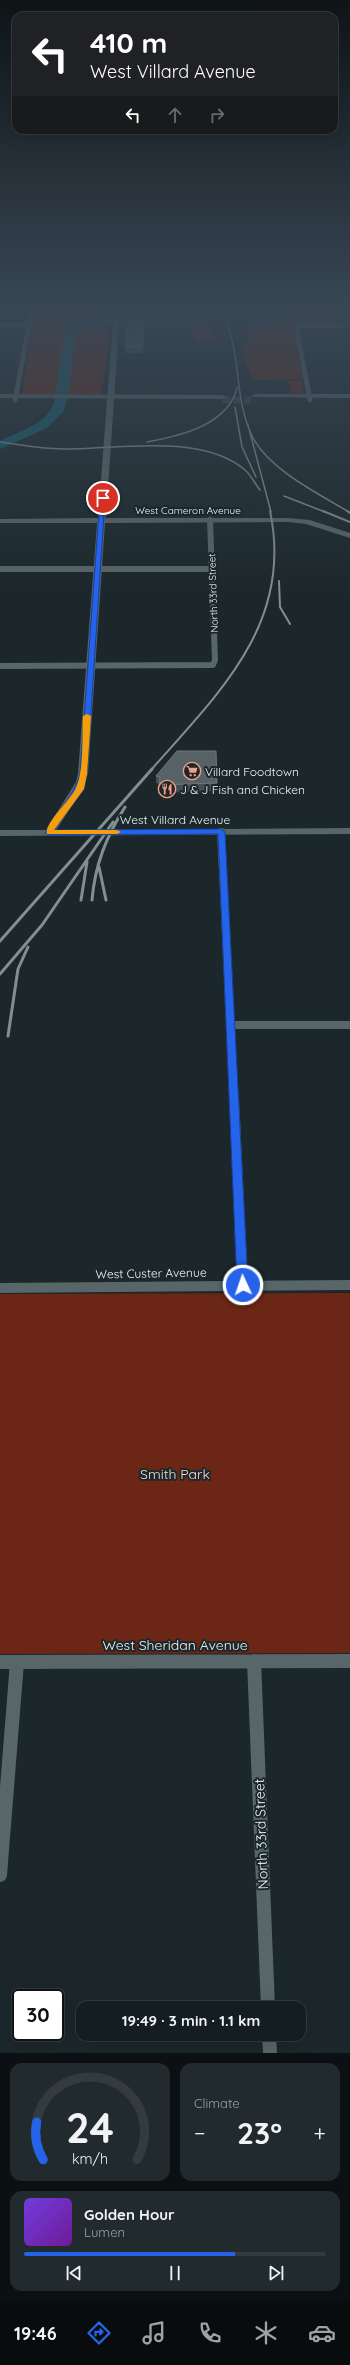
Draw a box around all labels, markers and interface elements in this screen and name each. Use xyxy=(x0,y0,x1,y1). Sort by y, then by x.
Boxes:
text: 410 m xyxy=(90,25,167,60)
icon: left xyxy=(24,28,76,80)
text: West Villard Avenue xyxy=(90,60,256,83)
icon: left xyxy=(122,104,144,126)
icon: ahead xyxy=(164,104,186,126)
icon: right xyxy=(206,104,228,126)
pin xyxy=(86,481,120,515)
icon: arrive xyxy=(92,487,114,509)
street label: West Cameron Avenue xyxy=(135,504,241,517)
street label: North 33rd Street xyxy=(205,553,221,633)
supermarket icon: Villard Foodtown xyxy=(182,761,202,781)
place label: Villard Foodtown xyxy=(205,764,299,779)
restaurant icon: J & J Fish and Chicken xyxy=(157,779,177,799)
place label: J & J Fish and Chicken xyxy=(180,782,305,797)
street label: West Villard Avenue xyxy=(120,812,230,827)
position arrow xyxy=(222,1264,264,1306)
street label: West Custer Avenue xyxy=(95,1265,207,1281)
park label: Smith Park xyxy=(140,1465,210,1483)
street label: West Sheridan Avenue xyxy=(102,1636,248,1654)
street label: North 33rd Street xyxy=(250,1778,272,1890)
speed limit sign: 30 xyxy=(12,1989,64,2041)
text: 19:49 · 3 min · 1.1 km xyxy=(122,2011,260,2030)
text: Climate xyxy=(194,2095,240,2111)
text: 24 xyxy=(66,2101,114,2153)
text: 23° xyxy=(237,2114,282,2152)
text: − xyxy=(194,2119,205,2147)
text: + xyxy=(314,2119,326,2147)
text: km/h xyxy=(72,2150,108,2168)
text: Golden Hour xyxy=(84,2205,175,2224)
text: Lumen xyxy=(84,2224,125,2240)
icon: previous xyxy=(63,2262,85,2284)
icon: pause xyxy=(164,2262,186,2284)
icon: next xyxy=(265,2262,287,2284)
icon: directions xyxy=(85,2319,113,2347)
icon: music xyxy=(140,2319,168,2347)
icon: phone xyxy=(196,2319,224,2347)
icon: climate xyxy=(252,2319,280,2347)
icon: car xyxy=(308,2319,336,2347)
text: 19:46 xyxy=(14,2322,57,2345)

